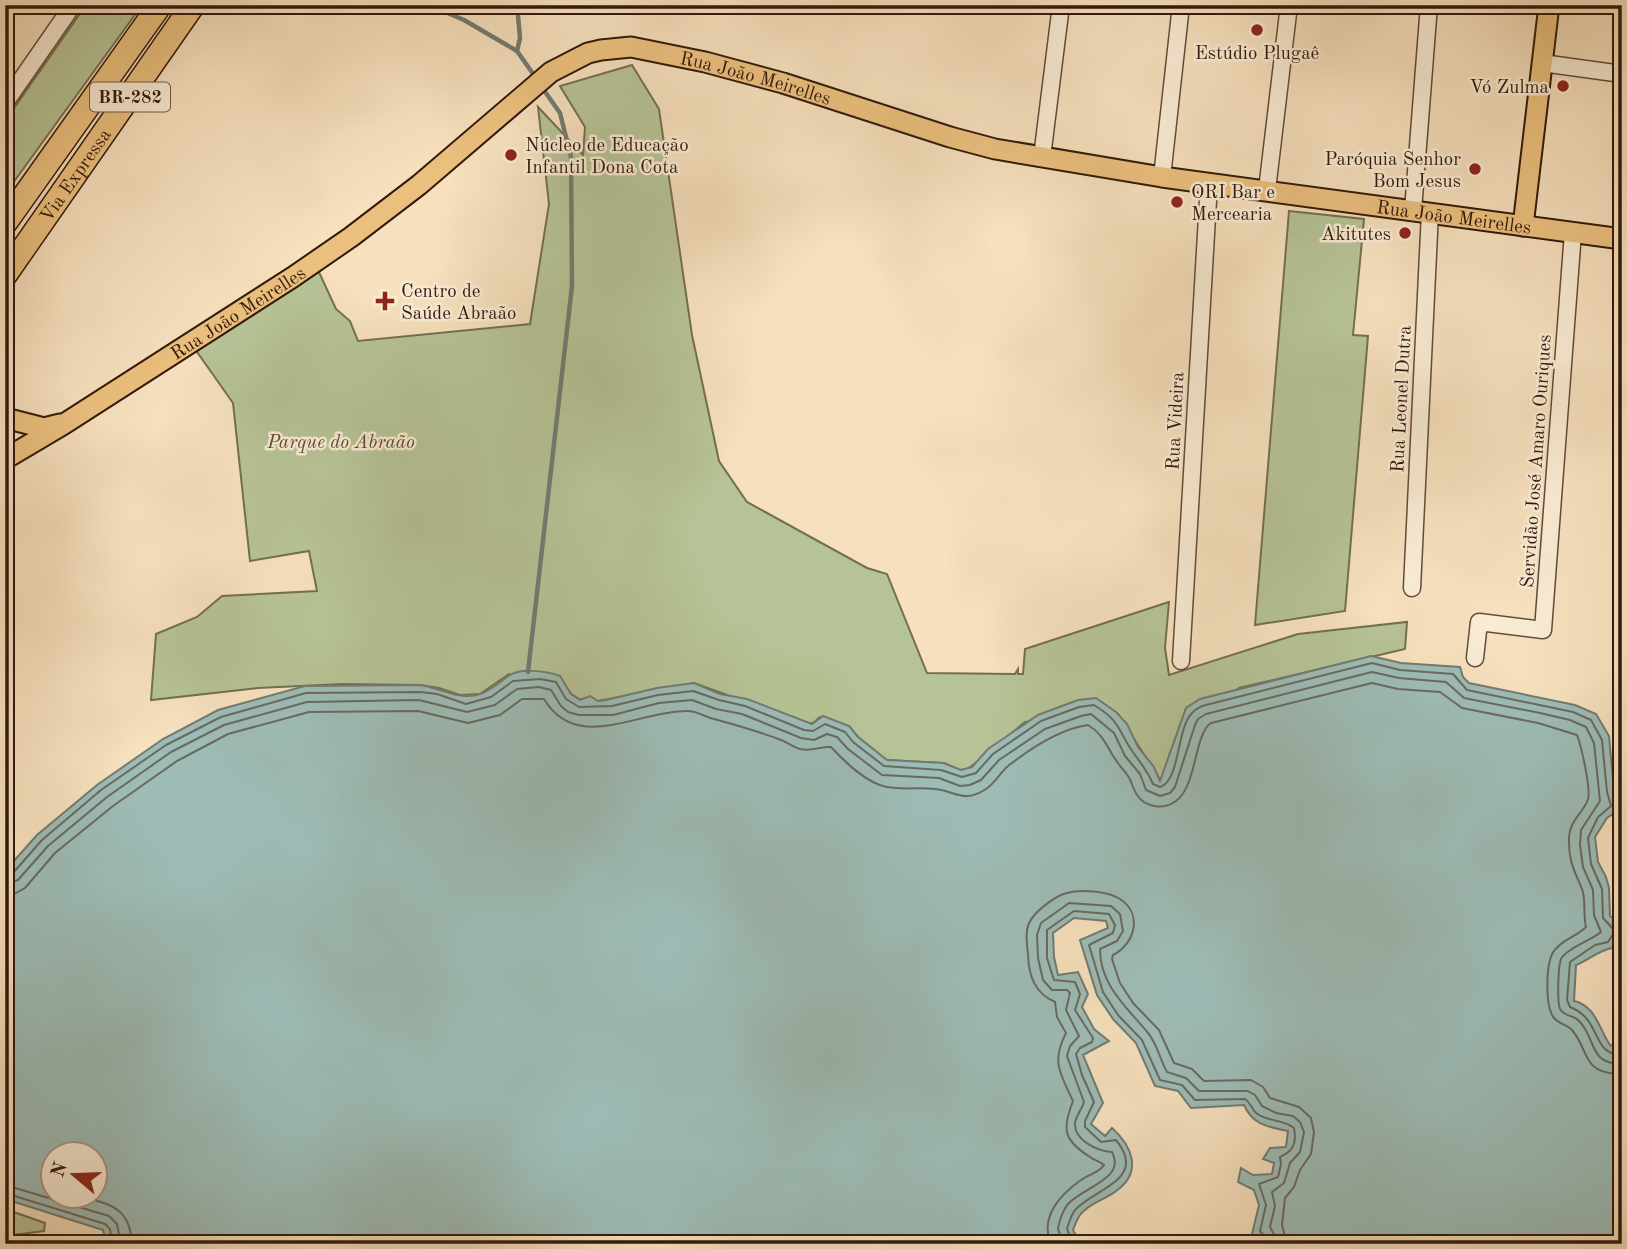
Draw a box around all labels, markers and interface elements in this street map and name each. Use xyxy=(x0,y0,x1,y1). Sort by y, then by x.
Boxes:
marker: Estúdio Plugaê xyxy=(1249,22,1265,38)
place label: Estúdio Plugaê xyxy=(1195,45,1319,64)
street label: Rua João Meirelles xyxy=(678,50,833,110)
marker: Vó Zulma xyxy=(1555,78,1571,94)
place label: Vó Zulma xyxy=(1469,79,1550,98)
road number: BR-282 xyxy=(90,82,170,112)
street label: Via Expressa xyxy=(38,126,116,226)
place label: Núcleo de Educação Infantil Dona Cota xyxy=(525,137,689,178)
marker: Núcleo de Educação Infantil Dona Cota xyxy=(503,147,519,163)
place label: Paróquia Senhor Bom Jesus xyxy=(1324,151,1461,192)
marker: Paróquia Senhor Bom Jesus xyxy=(1467,161,1483,177)
place label: ORI Bar e Mercearia xyxy=(1191,184,1275,225)
marker: ORI Bar e Mercearia xyxy=(1169,194,1185,210)
street label: Rua João Meirelles xyxy=(1375,199,1532,239)
marker: Akitutes xyxy=(1397,225,1413,241)
place label: Akitutes xyxy=(1321,226,1391,245)
street label: Rua João Meirelles xyxy=(168,264,310,365)
place label: Centro de Saúde Abraão xyxy=(401,283,517,324)
marker: Centro de Saúde Abraão xyxy=(375,291,395,311)
street label: Rua Leonel Dutra xyxy=(1389,324,1416,473)
street label: Servidão José Amaro Ouriques xyxy=(1519,334,1556,589)
street label: Rua Videira xyxy=(1164,371,1189,471)
park label: Parque do Abraão xyxy=(266,434,415,453)
north arrow xyxy=(38,1140,108,1210)
text: N xyxy=(49,1160,72,1180)

